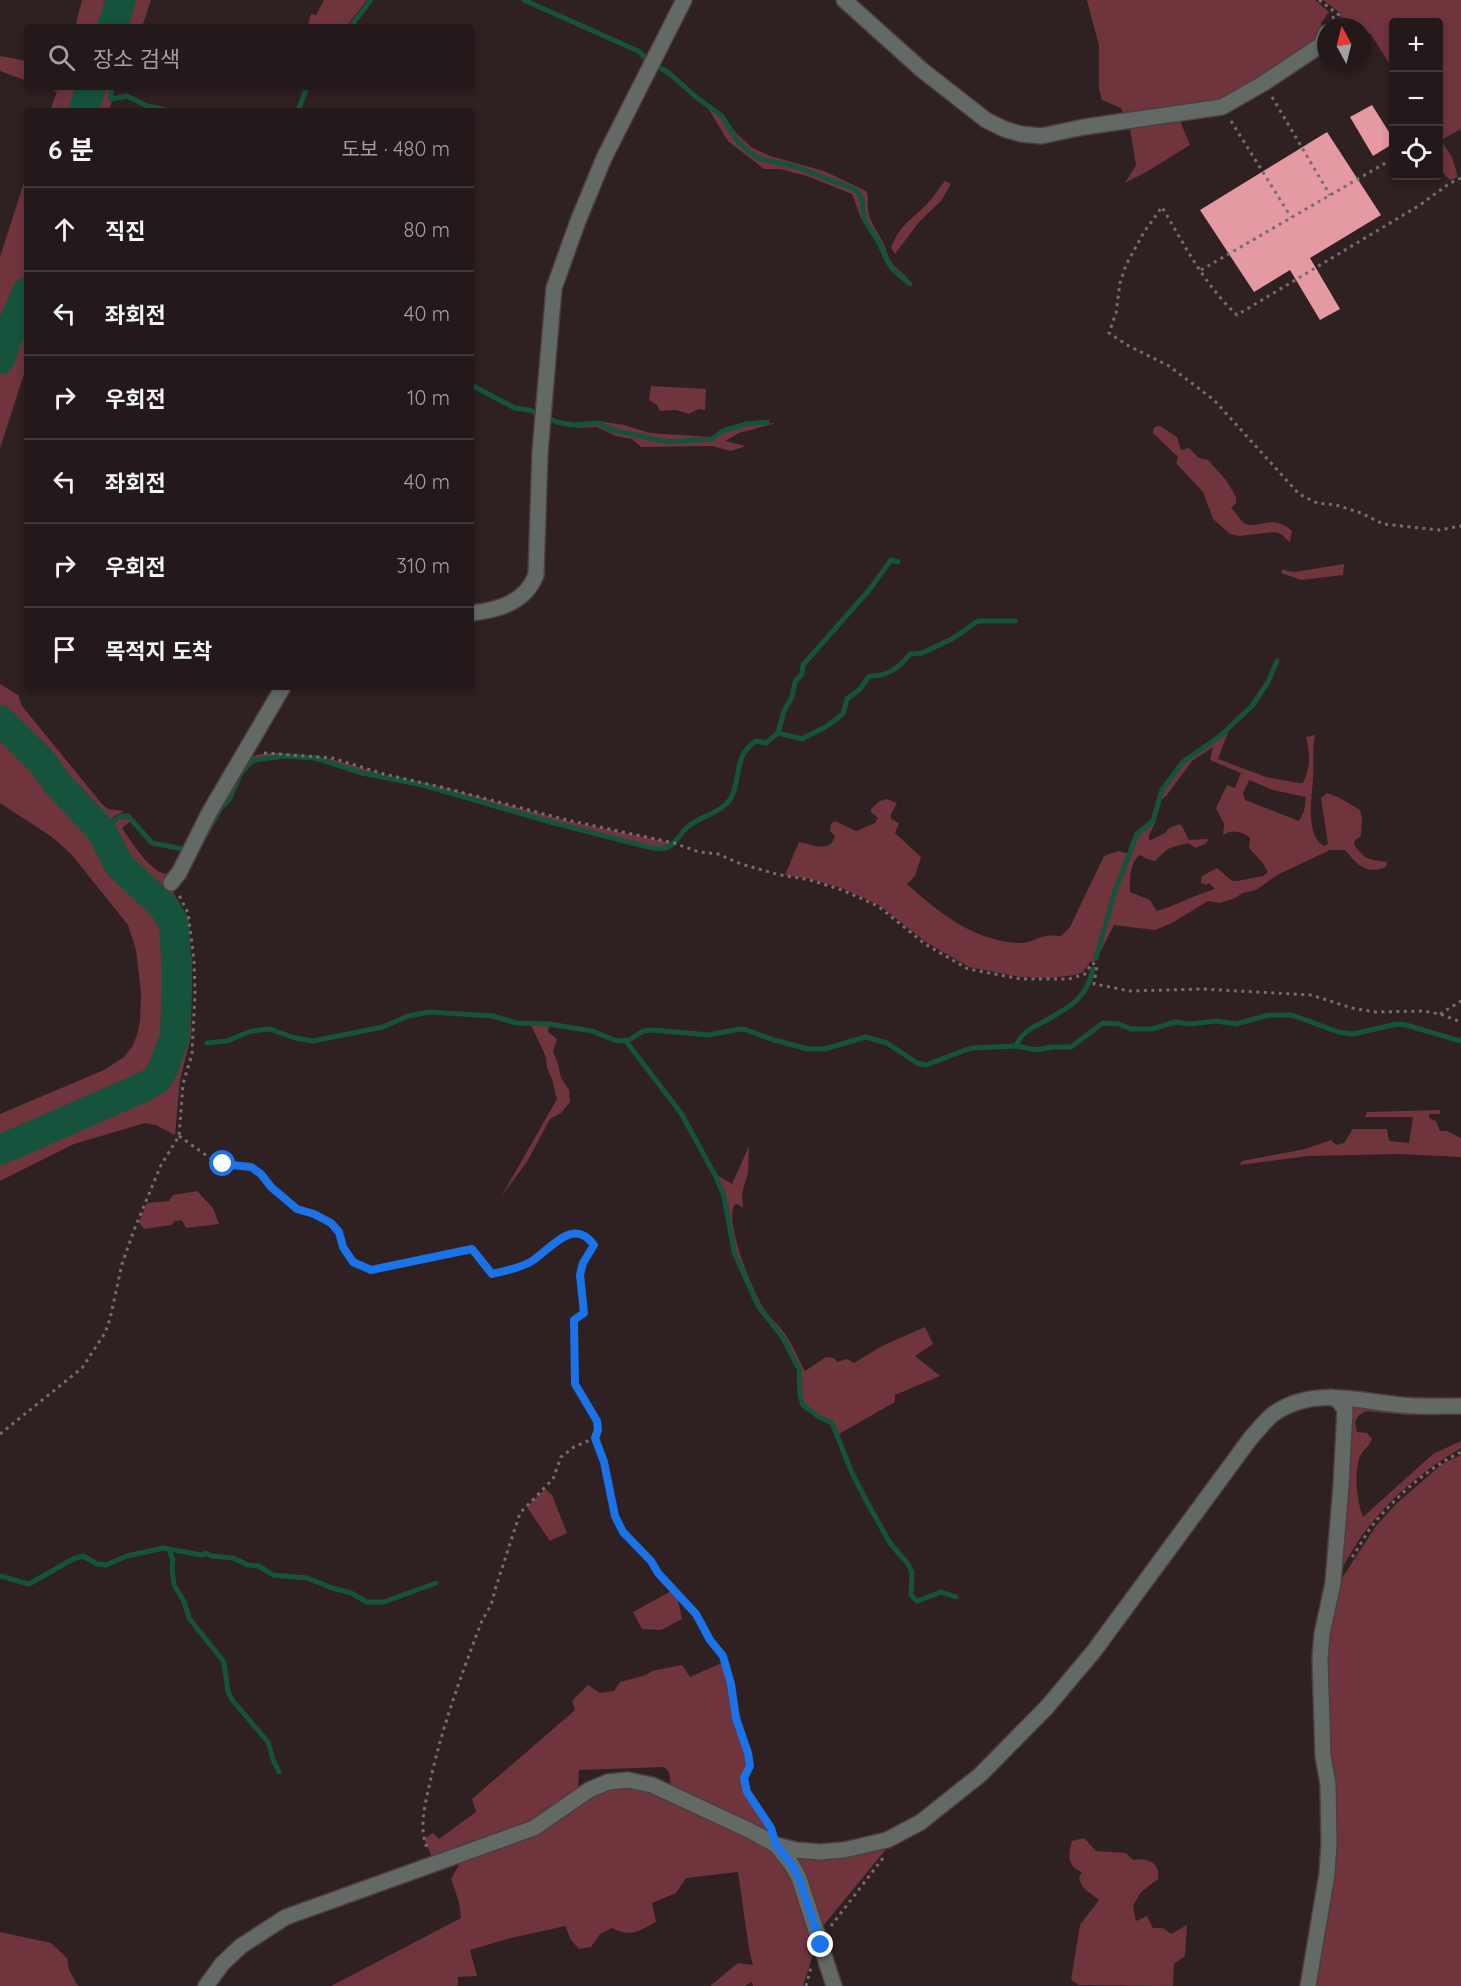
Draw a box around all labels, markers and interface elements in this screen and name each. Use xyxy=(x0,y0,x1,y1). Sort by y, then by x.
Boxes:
north arrow xyxy=(1317,18,1371,72)
map controls xyxy=(1389,18,1443,180)
button: + xyxy=(1389,18,1443,72)
search box xyxy=(24,24,474,90)
icon: search xyxy=(45,41,78,74)
text: 장소 검색 xyxy=(93,45,180,73)
button: − xyxy=(1389,72,1443,126)
button: locate xyxy=(1389,126,1443,180)
text: 6 분 xyxy=(48,133,94,166)
text: 도보 · 480 m xyxy=(341,136,450,161)
icon: ahead xyxy=(48,213,81,246)
text: 직진 xyxy=(105,217,145,245)
text: 80 m xyxy=(404,217,450,242)
icon: left xyxy=(48,297,81,330)
text: 좌회전 xyxy=(105,301,166,329)
text: 40 m xyxy=(404,301,450,326)
icon: right xyxy=(48,381,81,414)
text: 우회전 xyxy=(105,385,166,413)
text: 10 m xyxy=(407,385,450,410)
icon: left xyxy=(48,465,81,498)
text: 좌회전 xyxy=(105,469,166,497)
text: 40 m xyxy=(404,469,450,494)
icon: right xyxy=(48,549,81,582)
text: 우회전 xyxy=(105,553,166,581)
text: 310 m xyxy=(397,553,450,578)
icon: arrive xyxy=(48,633,81,666)
text: 목적지 도착 xyxy=(105,637,212,665)
route start xyxy=(209,1150,235,1176)
route end xyxy=(807,1931,833,1957)

